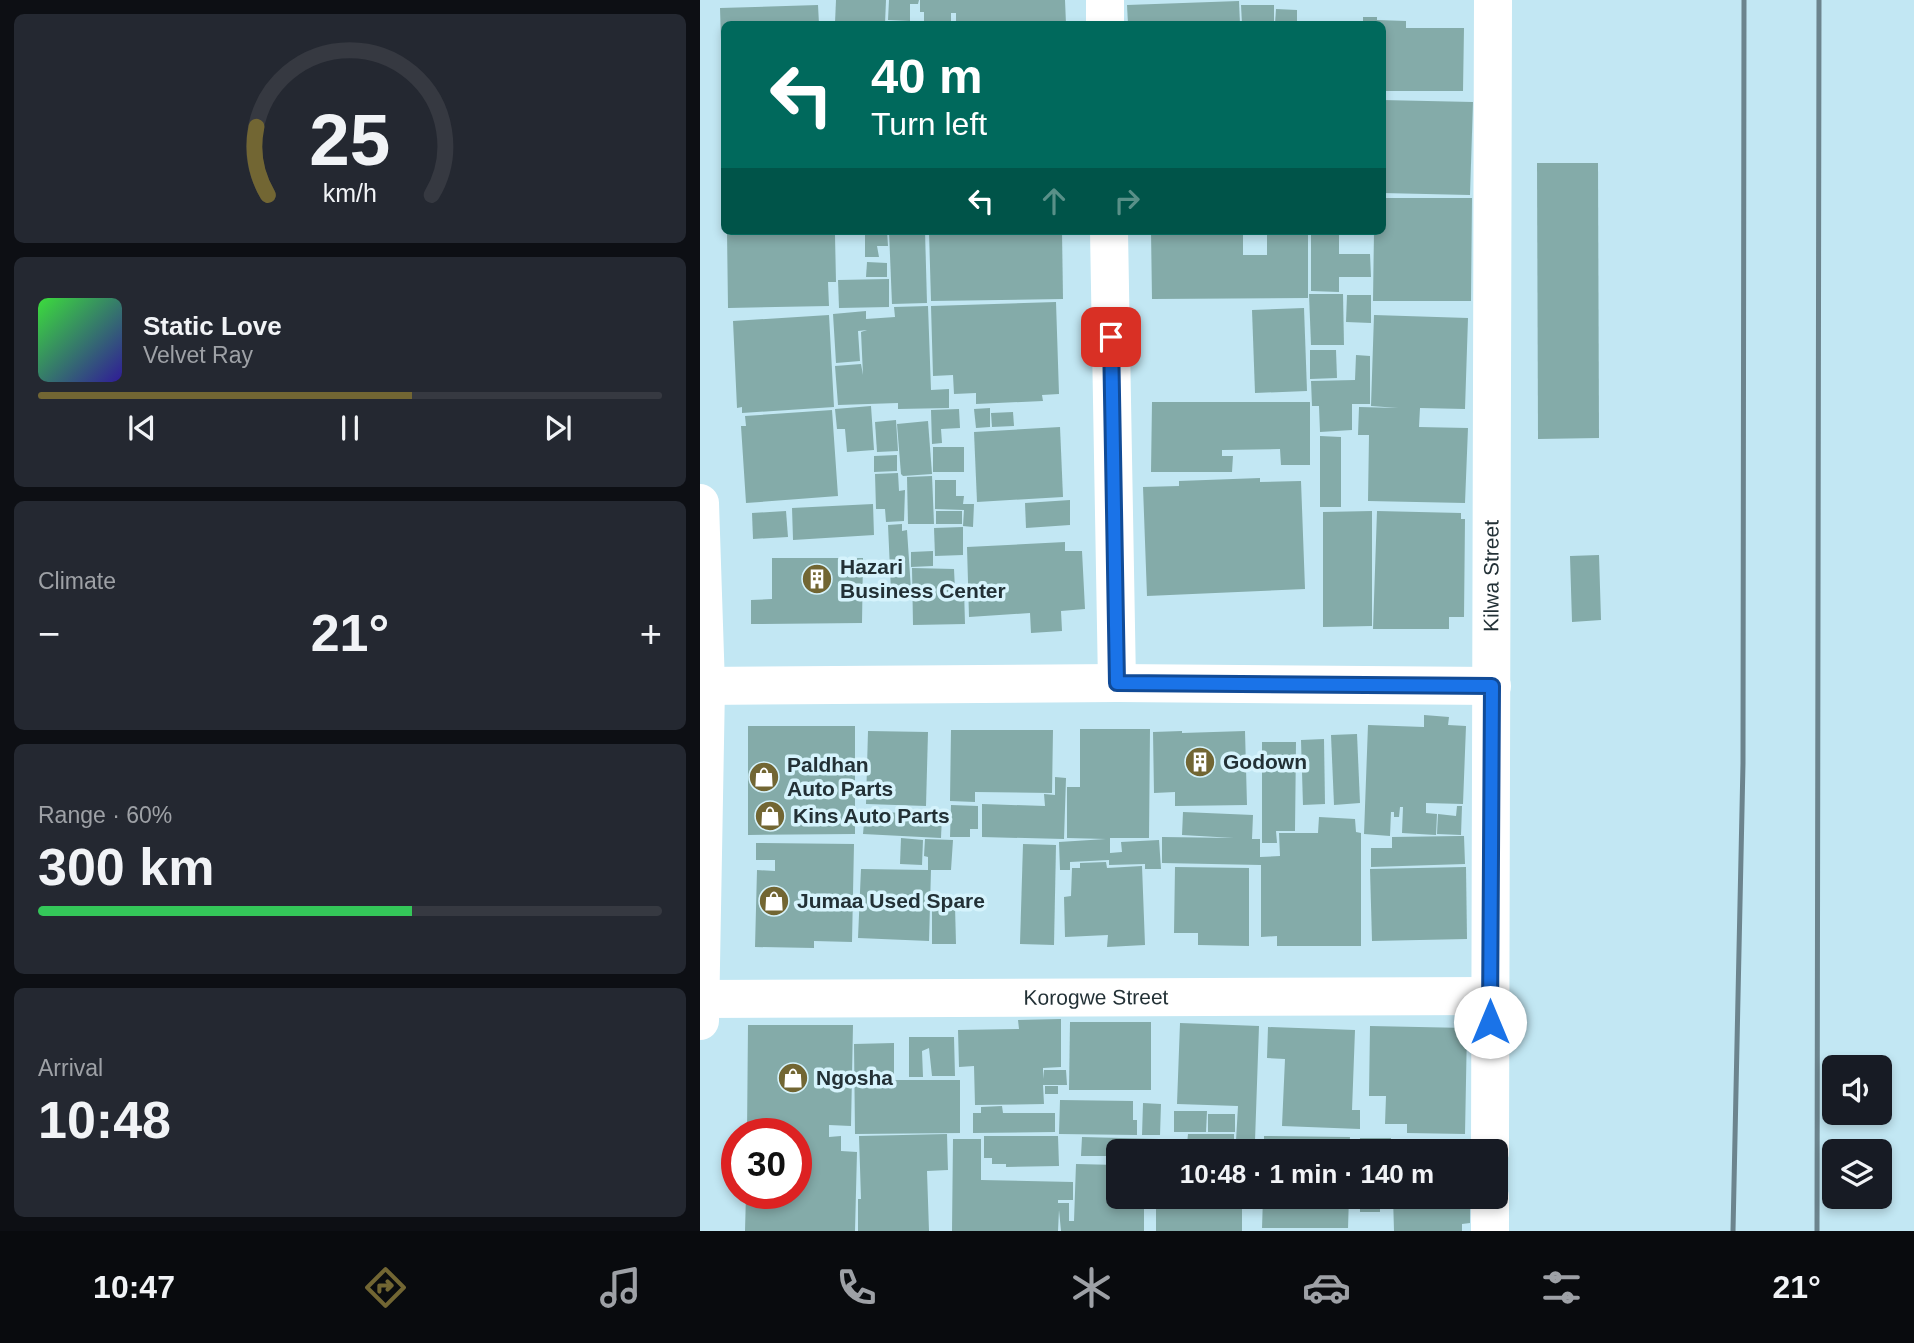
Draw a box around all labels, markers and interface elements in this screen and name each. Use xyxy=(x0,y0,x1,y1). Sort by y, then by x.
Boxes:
icon: left xyxy=(756,49,847,140)
text: 40 m xyxy=(871,49,983,103)
text: 25 xyxy=(310,99,390,180)
text: Turn left xyxy=(871,106,987,142)
text: km/h xyxy=(323,179,377,207)
icon: left xyxy=(962,182,1000,220)
icon: ahead xyxy=(1035,182,1073,220)
icon: right xyxy=(1108,182,1146,220)
pin xyxy=(1081,307,1141,367)
text: Static Love xyxy=(143,311,282,341)
icon: arrive xyxy=(1092,318,1130,356)
text: Velvet Ray xyxy=(143,342,253,368)
icon: previous xyxy=(123,409,161,447)
icon: pause xyxy=(331,409,369,447)
icon: next xyxy=(539,409,577,447)
street label: Kilwa Street xyxy=(1479,520,1503,632)
place label: Hazari Business Center xyxy=(840,555,1006,602)
building icon: Hazari Business Center xyxy=(800,562,834,596)
text: Climate xyxy=(38,568,116,594)
text: 21° xyxy=(311,604,389,662)
text: − xyxy=(38,613,60,655)
text: + xyxy=(640,613,662,655)
building icon: Godown xyxy=(1183,745,1217,779)
place label: Godown xyxy=(1223,750,1307,773)
place label: Paldhan Auto Parts xyxy=(787,753,893,800)
shop icon: Paldhan Auto Parts xyxy=(747,760,781,794)
shop icon: Kins Auto Parts xyxy=(753,799,787,833)
text: Range · 60% xyxy=(38,802,172,828)
place label: Kins Auto Parts xyxy=(793,804,950,827)
text: 300 km xyxy=(38,838,214,896)
shop icon: Jumaa Used Spare xyxy=(757,884,791,918)
place label: Jumaa Used Spare xyxy=(797,889,985,912)
street label: Korogwe Street xyxy=(1024,985,1169,1009)
position arrow xyxy=(1453,985,1527,1059)
text: Arrival xyxy=(38,1055,103,1081)
map controls xyxy=(1822,1055,1892,1209)
button: sound xyxy=(1822,1055,1892,1125)
shop icon: Ngosha xyxy=(776,1061,810,1095)
place label: Ngosha xyxy=(816,1066,893,1089)
text: 10:48 xyxy=(38,1091,171,1149)
speed limit sign: 30 xyxy=(721,1118,812,1209)
button: layers xyxy=(1822,1139,1892,1209)
text: 10:48 · 1 min · 140 m xyxy=(1180,1159,1434,1189)
icon: directions xyxy=(361,1263,410,1312)
icon: music xyxy=(596,1263,645,1312)
icon: phone xyxy=(832,1263,881,1312)
icon: climate xyxy=(1067,1263,1116,1312)
icon: car xyxy=(1302,1263,1351,1312)
icon: filters xyxy=(1537,1263,1586,1312)
text: 10:47 xyxy=(93,1269,175,1305)
text: 21° xyxy=(1772,1269,1821,1305)

